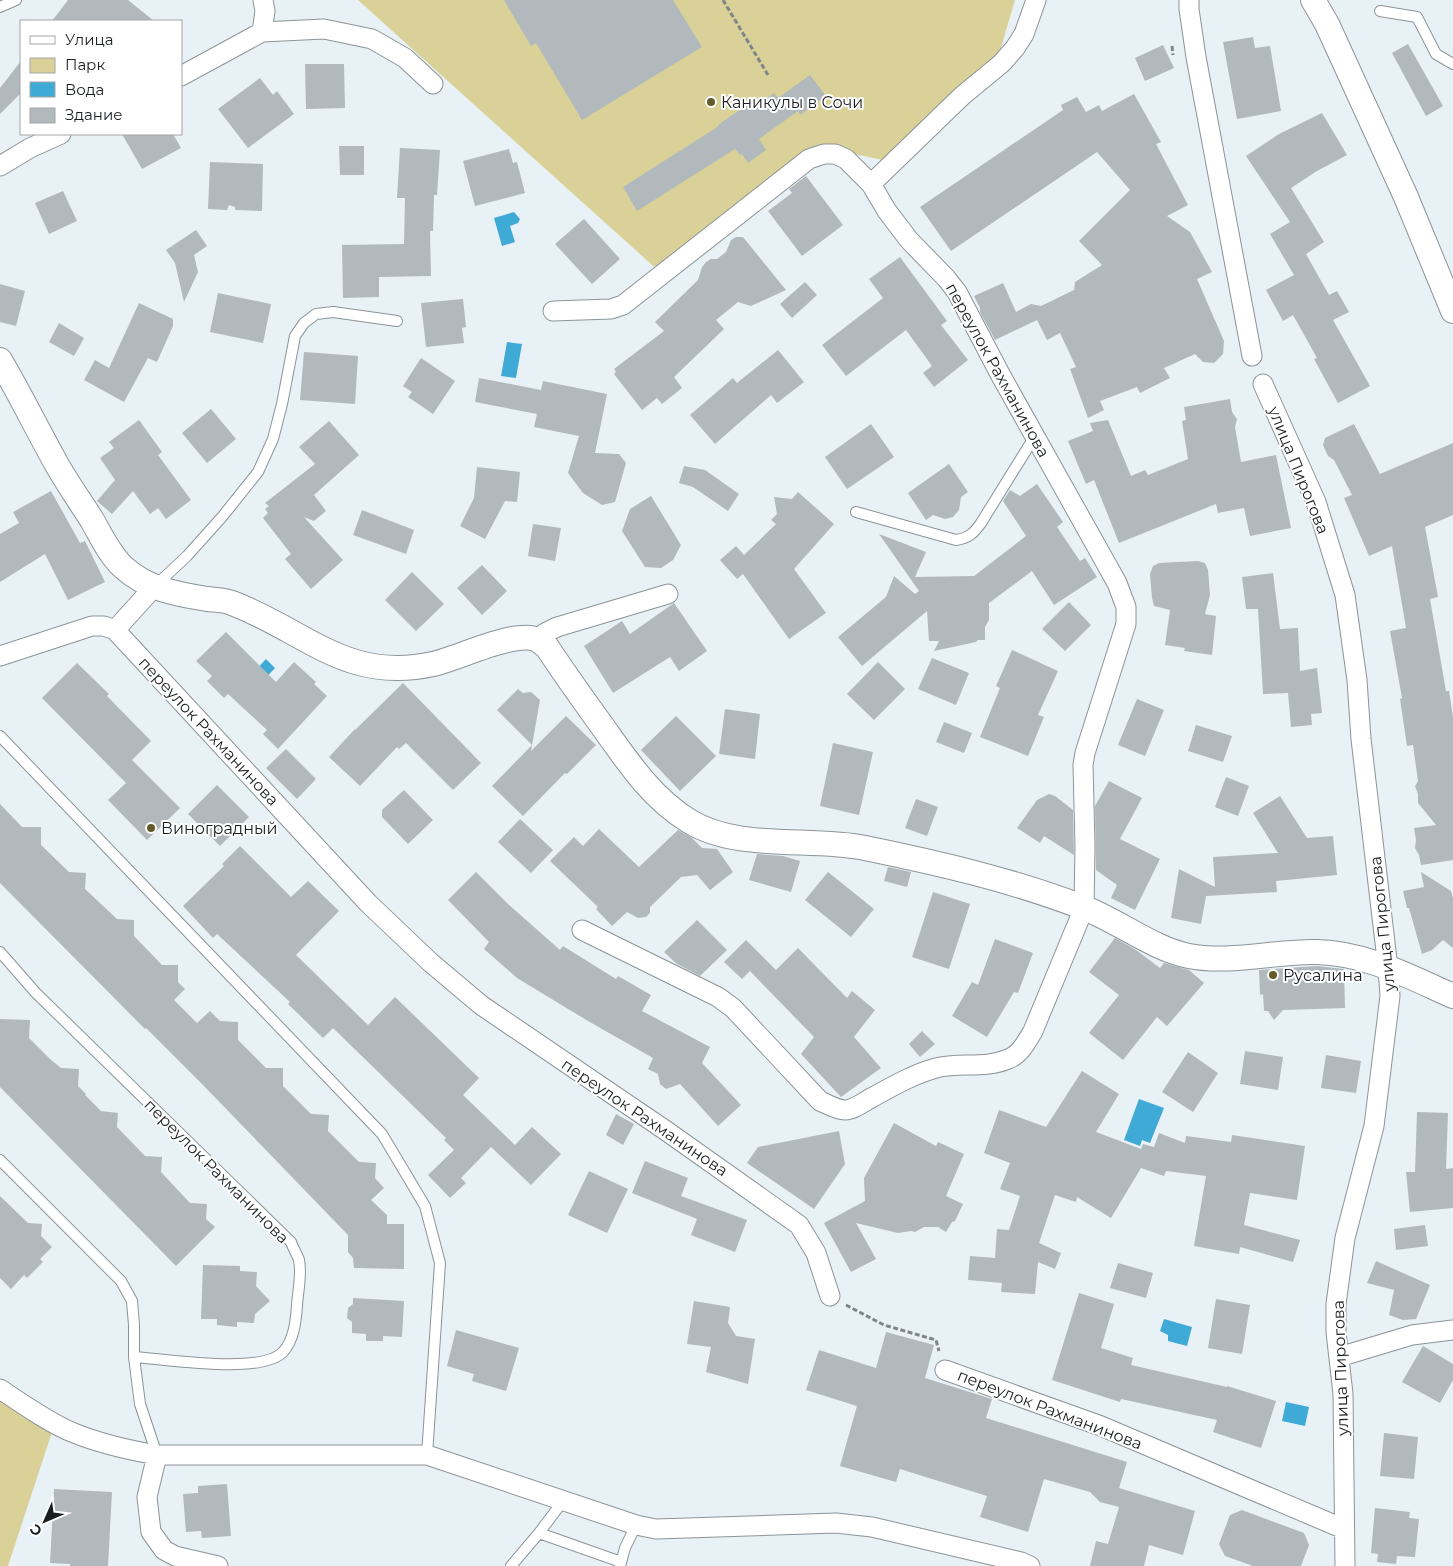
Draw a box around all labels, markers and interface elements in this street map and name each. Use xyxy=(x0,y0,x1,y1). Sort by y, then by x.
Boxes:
legend xyxy=(20,20,182,135)
text: Улица xyxy=(65,30,113,49)
text: Парк xyxy=(65,55,105,74)
text: Вода xyxy=(65,80,104,99)
place label: Каникулы в Сочи xyxy=(721,93,863,112)
marker: Каникулы в Сочи xyxy=(705,96,717,108)
text: Здание xyxy=(65,105,123,124)
street label: переулок Рахманинова xyxy=(942,280,1053,461)
street label: улица Пирогова xyxy=(1264,403,1333,537)
street label: переулок Рахманинова xyxy=(135,653,283,810)
place label: Виноградный xyxy=(161,819,278,838)
marker: Виноградный xyxy=(145,822,157,834)
street label: улица Пирогова xyxy=(1366,855,1399,994)
place label: Русалина xyxy=(1283,966,1363,985)
marker: Русалина xyxy=(1267,969,1279,981)
street label: переулок Рахманинова xyxy=(558,1055,731,1180)
street label: переулок Рахманинова xyxy=(140,1095,293,1248)
street label: улица Пирогова xyxy=(1329,1300,1352,1437)
street label: переулок Рахманинова xyxy=(955,1365,1145,1454)
north arrow xyxy=(20,1496,70,1546)
text: С xyxy=(26,1520,46,1540)

